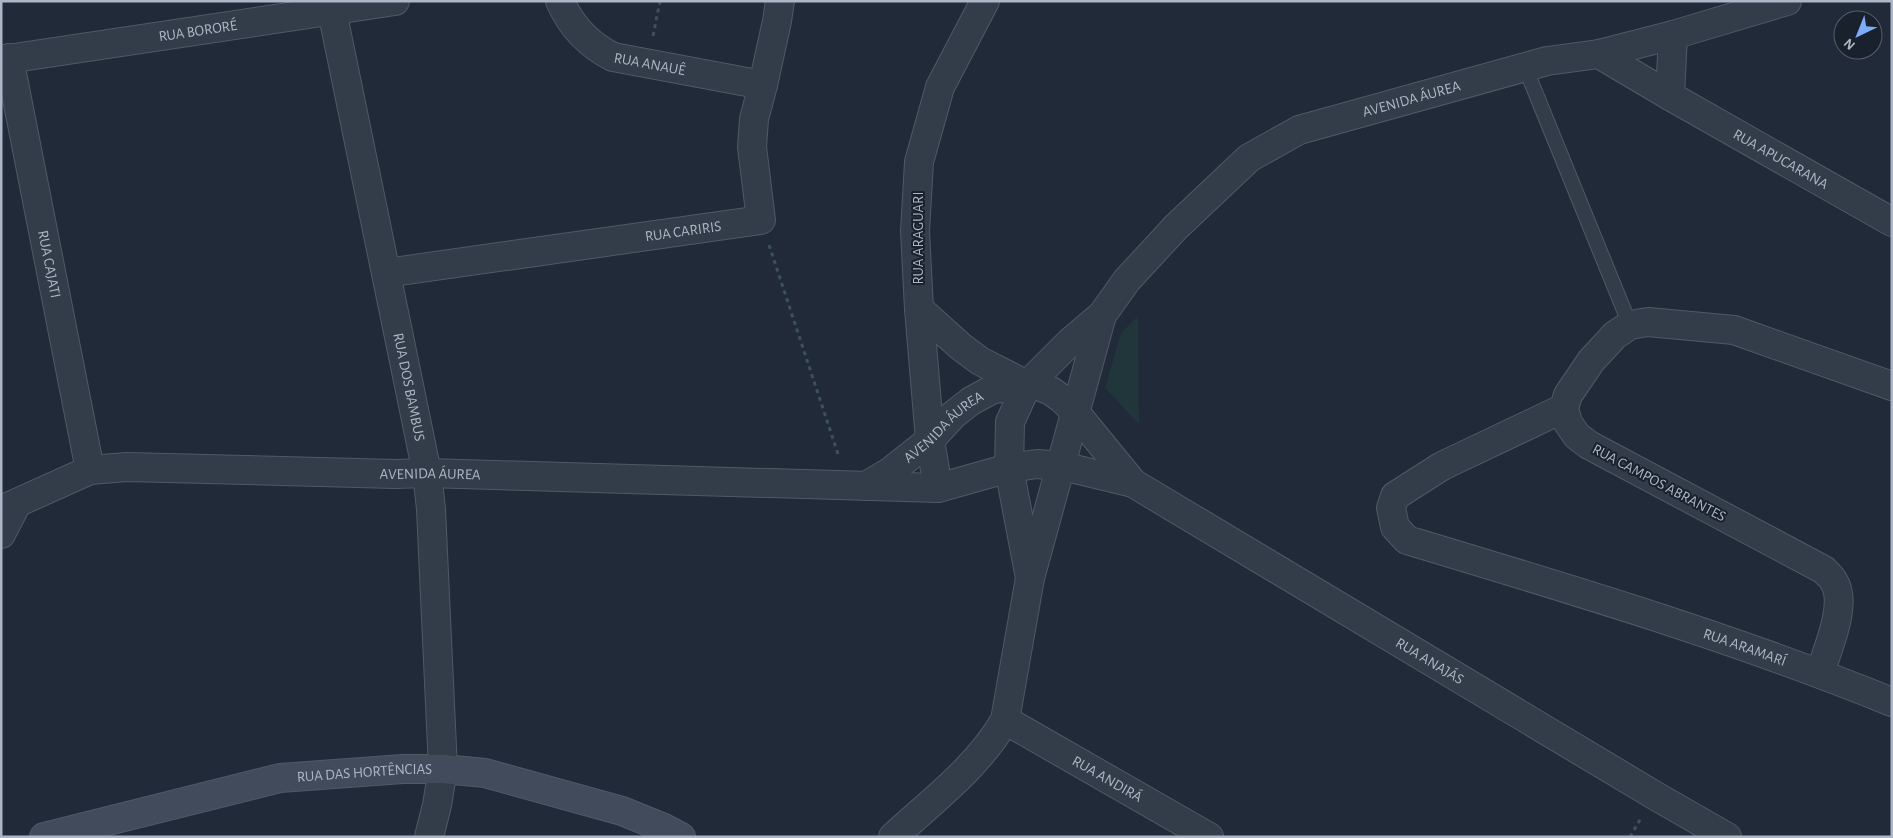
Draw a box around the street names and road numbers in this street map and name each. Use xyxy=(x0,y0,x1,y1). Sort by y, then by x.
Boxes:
street label: RUA BORORÉ xyxy=(158,15,238,44)
street label: RUA ANAUÊ xyxy=(613,50,687,78)
street label: AVENIDA ÁUREA xyxy=(1361,78,1462,119)
street label: RUA APUCARANA xyxy=(1731,126,1831,192)
street label: RUA ARAGUARI xyxy=(911,192,926,284)
street label: RUA CARIRIS xyxy=(644,218,722,244)
street label: RUA CAJATI xyxy=(36,229,63,299)
street label: RUA DOS BAMBUS xyxy=(391,331,428,442)
street label: AVENIDA ÁUREA xyxy=(901,388,986,465)
street label: RUA CAMPOS ABRANTES xyxy=(1590,441,1728,525)
street label: AVENIDA ÁUREA xyxy=(380,464,481,482)
street label: RUA ARAMARÍ xyxy=(1701,626,1789,668)
street label: RUA ANAJÁS xyxy=(1393,635,1466,687)
street label: RUA ANDIRÁ xyxy=(1070,753,1146,805)
street label: RUA DAS HORTÊNCIAS xyxy=(296,761,432,784)

